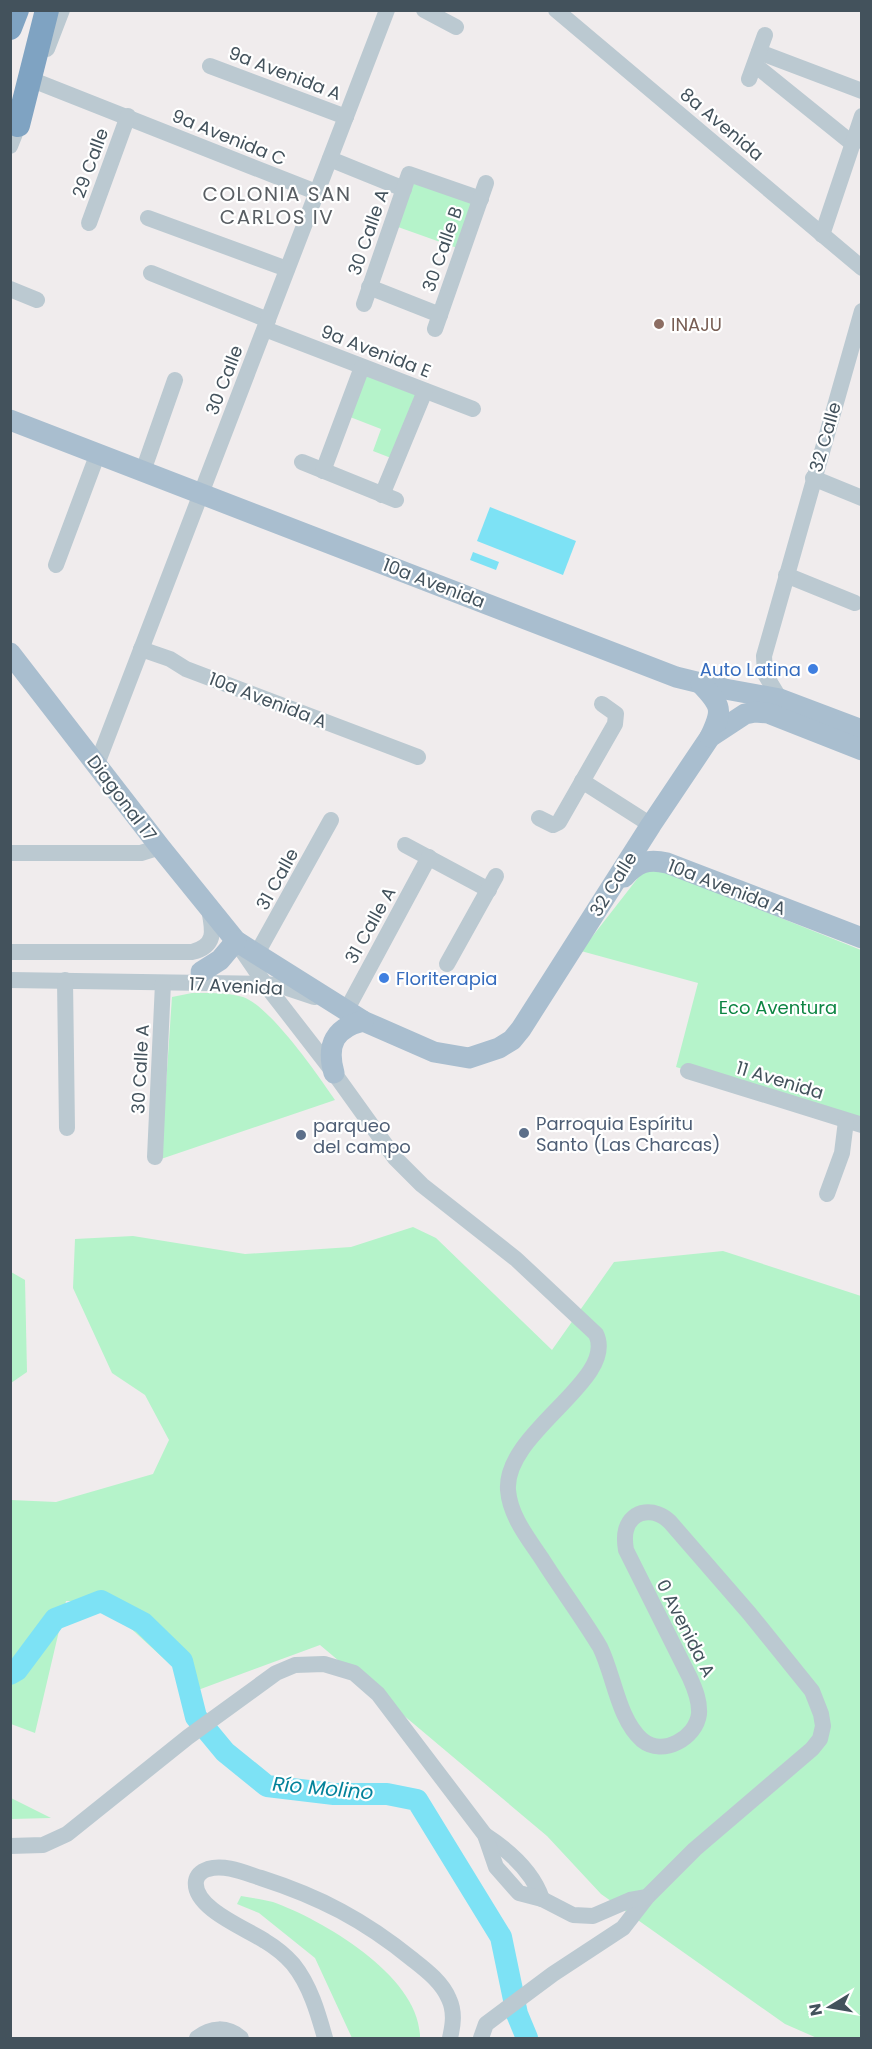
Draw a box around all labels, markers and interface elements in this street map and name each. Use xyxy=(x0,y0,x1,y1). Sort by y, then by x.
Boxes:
street label: 9a Avenida A xyxy=(225,40,345,106)
street label: 8a Avenida xyxy=(675,82,769,166)
street label: 9a Avenida C xyxy=(168,103,290,171)
street label: 29 Calle xyxy=(66,125,114,201)
district label: COLONIA SAN CARLOS IV xyxy=(202,180,352,231)
street label: 30 Calle A xyxy=(342,186,394,278)
street label: 30 Calle B xyxy=(416,203,468,295)
place label: INAJU xyxy=(671,312,722,337)
marker: INAJU xyxy=(652,317,666,331)
street label: 9a Avenida E xyxy=(317,319,435,383)
street label: 30 Calle xyxy=(199,342,249,418)
street label: 32 Calle xyxy=(803,399,847,475)
street label: 10a Avenida xyxy=(379,552,489,614)
place label: Auto Latina xyxy=(700,657,801,682)
marker: Auto Latina xyxy=(806,662,820,676)
street label: 10a Avenida A xyxy=(205,666,331,734)
street label: Diagonal 17 xyxy=(81,750,163,846)
street label: 31 Calle xyxy=(250,844,304,914)
street label: 32 Calle xyxy=(583,847,643,921)
street label: 10a Avenida A xyxy=(664,853,790,921)
street label: 31 Calle A xyxy=(339,882,401,968)
place label: Floriterapia xyxy=(396,966,498,991)
street label: 17 Avenida xyxy=(188,971,284,1001)
marker: Floriterapia xyxy=(377,971,391,985)
park label: Eco Aventura xyxy=(719,995,837,1020)
street label: 30 Calle A xyxy=(125,1024,155,1114)
street label: 11 Avenida xyxy=(733,1055,827,1105)
place label: Parroquia Espíritu Santo (Las Charcas) xyxy=(536,1111,720,1157)
place label: parqueo del campo xyxy=(313,1113,411,1159)
marker: Parroquia Espíritu Santo (Las Charcas) xyxy=(517,1126,531,1140)
marker: parqueo del campo xyxy=(294,1128,308,1142)
street label: 0 Avenida A xyxy=(651,1575,721,1681)
water label: Río Molino xyxy=(271,1770,375,1806)
north arrow xyxy=(800,1977,860,2037)
text: N xyxy=(803,2002,828,2018)

